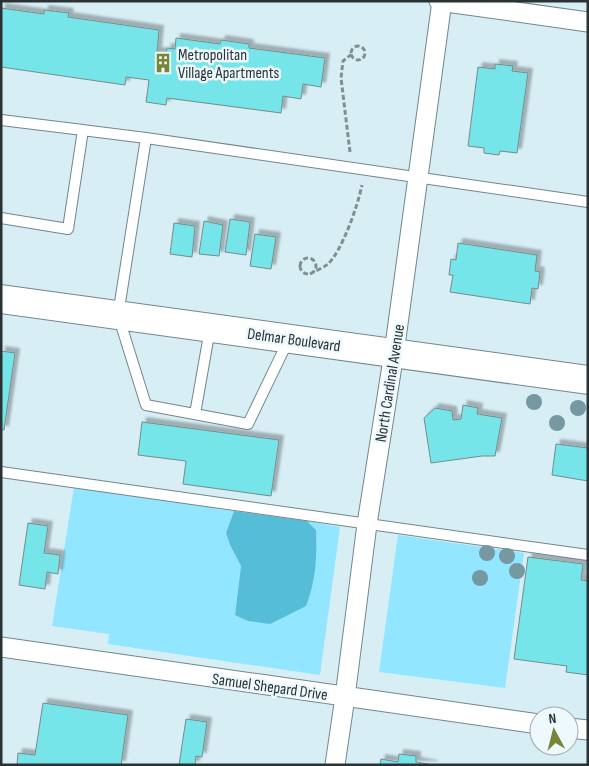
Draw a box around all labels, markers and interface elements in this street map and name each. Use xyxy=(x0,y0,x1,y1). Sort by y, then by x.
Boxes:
place label: Metropolitan Village Apartments xyxy=(178,46,280,83)
building icon: Metropolitan Village Apartments xyxy=(152,52,174,74)
street label: North Cardinal Avenue xyxy=(372,323,409,444)
street label: Delmar Boulevard xyxy=(246,325,342,356)
street label: Samuel Shepard Drive xyxy=(211,670,329,705)
north arrow xyxy=(529,706,579,756)
text: N xyxy=(548,710,557,727)

